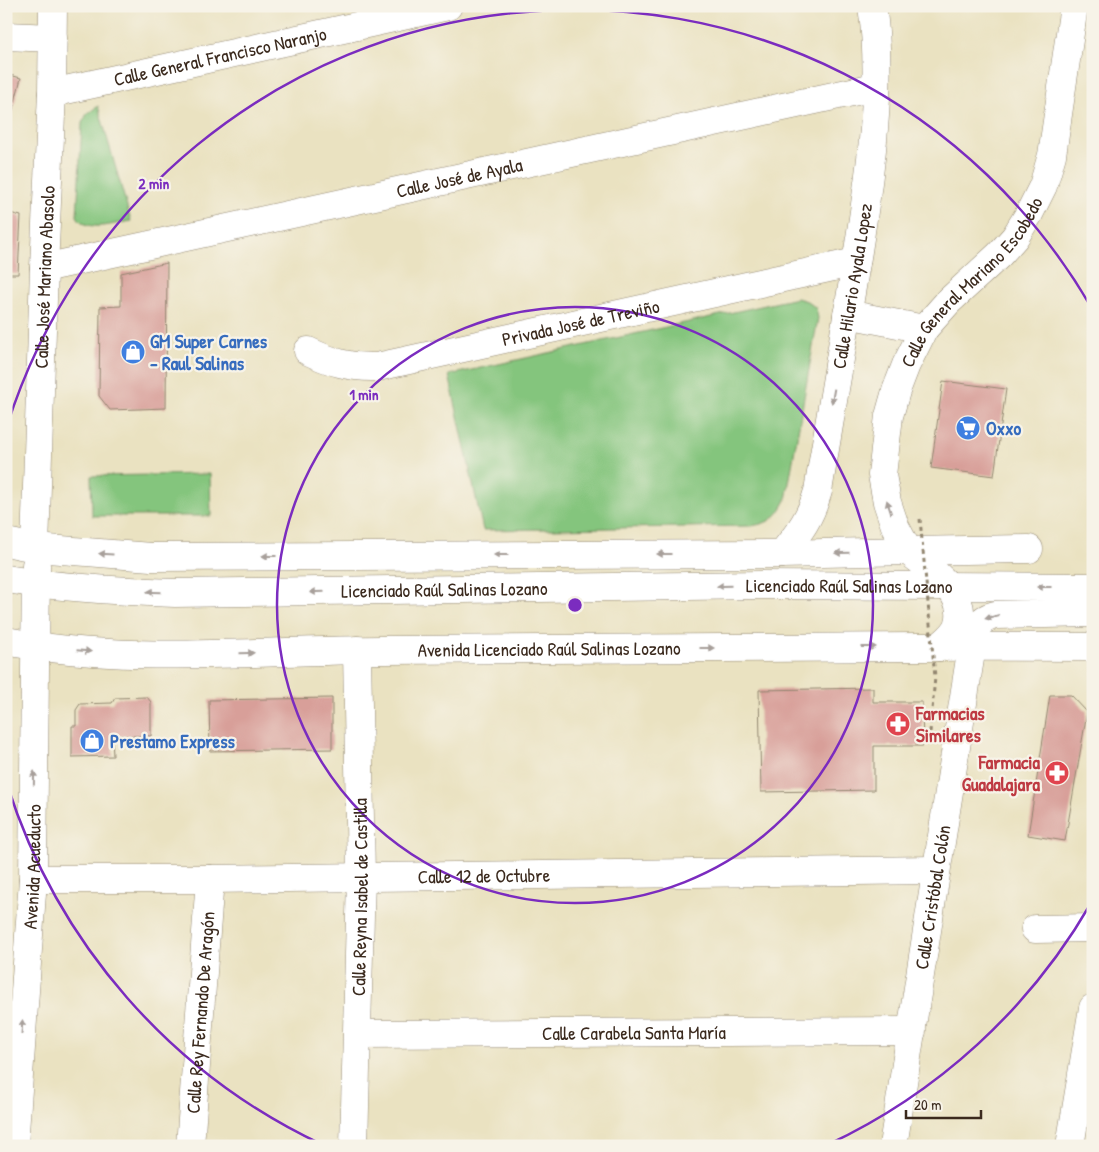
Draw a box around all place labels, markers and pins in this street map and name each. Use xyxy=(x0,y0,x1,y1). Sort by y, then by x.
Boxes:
place label: GM Super Carnes - Raul Salinas xyxy=(150,328,268,376)
shop icon: GM Super Carnes - Raul Salinas xyxy=(120,339,146,365)
supermarket icon: Oxxo xyxy=(955,415,981,441)
place label: Oxxo xyxy=(986,415,1022,441)
centre of rings xyxy=(566,596,584,614)
place label: Farmacias Similares xyxy=(915,700,985,748)
pharmacy icon: Farmacias Similares xyxy=(885,711,911,737)
shop icon: Prestamo Express xyxy=(79,728,105,754)
place label: Prestamo Express xyxy=(110,728,235,755)
place label: Farmacia Guadalajara xyxy=(962,749,1041,797)
pharmacy icon: Farmacia Guadalajara xyxy=(1044,760,1070,786)

